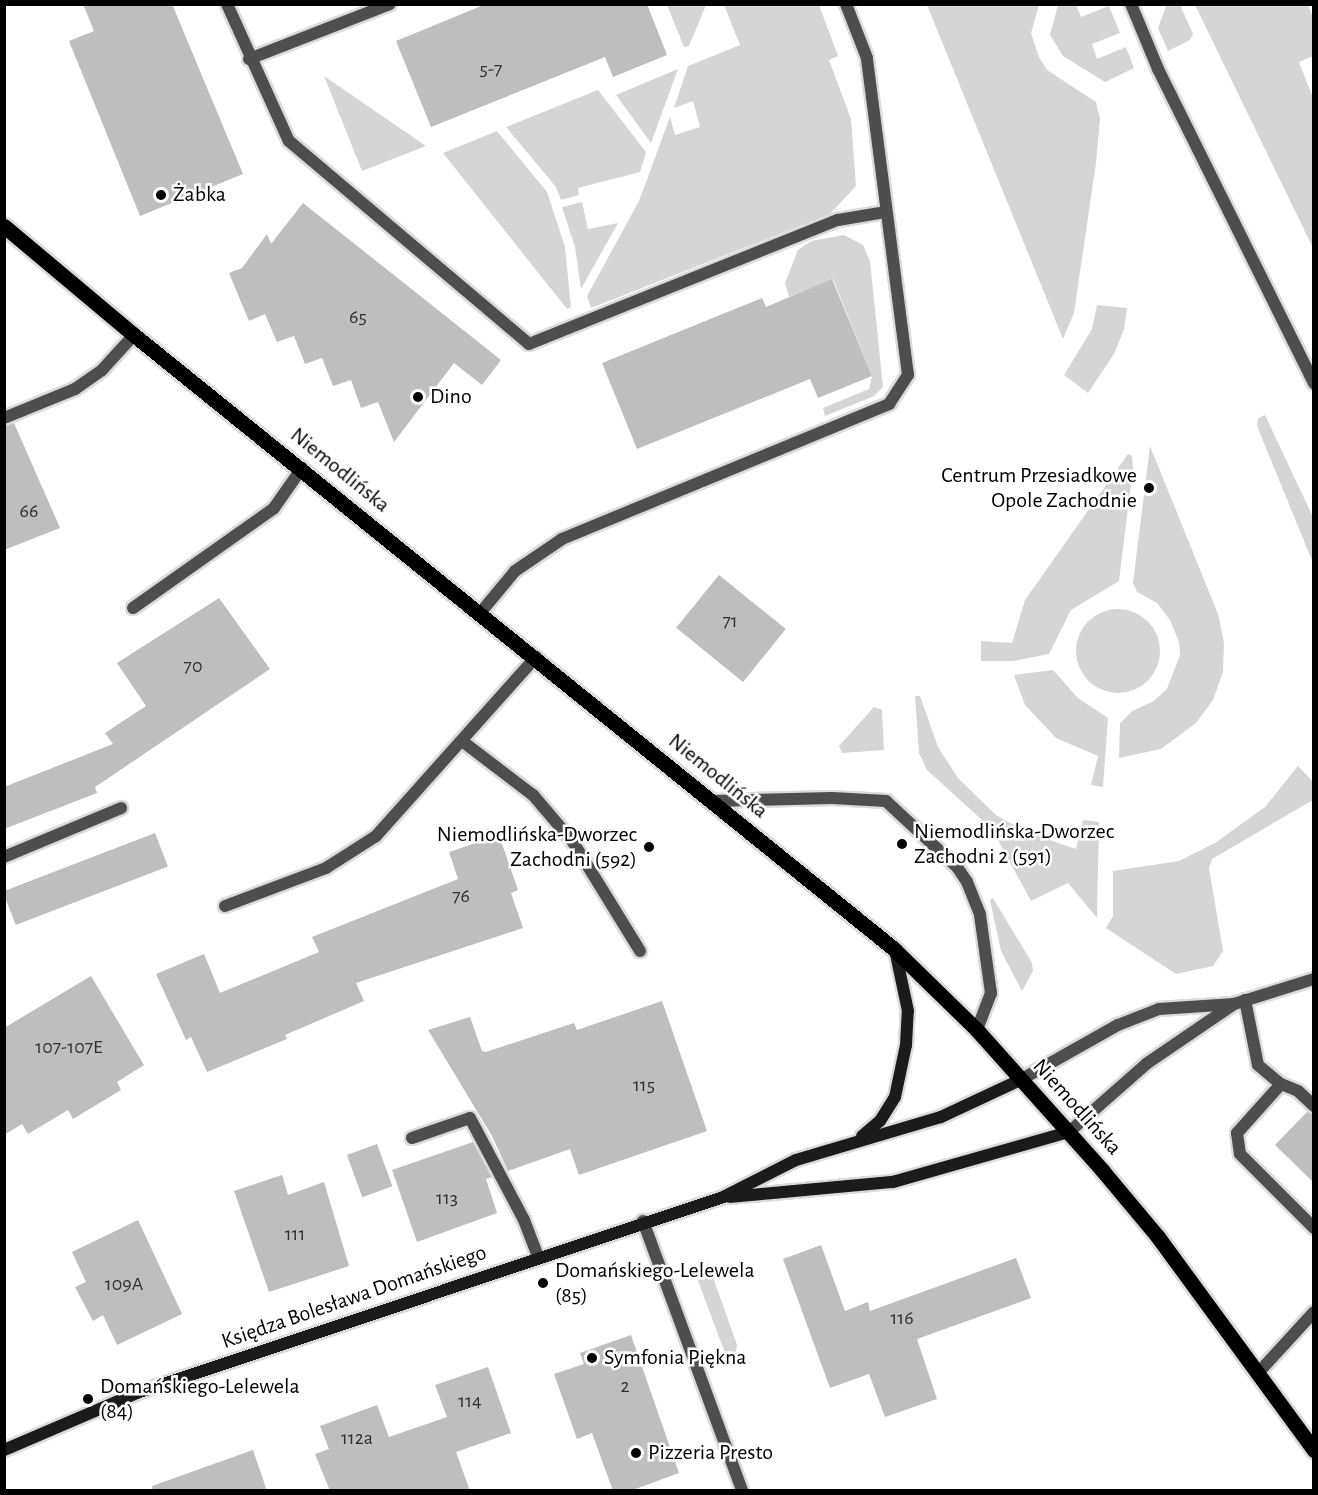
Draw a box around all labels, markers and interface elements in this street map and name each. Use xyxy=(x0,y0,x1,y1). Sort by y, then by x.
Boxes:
house number: 5-7 xyxy=(480,57,502,81)
place label: Żabka xyxy=(173,182,226,208)
marker: Żabka xyxy=(154,188,168,202)
house number: 65 xyxy=(349,305,367,329)
place label: Dino xyxy=(430,384,472,410)
marker: Dino xyxy=(411,390,425,404)
street label: Niemodlińska xyxy=(285,422,395,518)
place label: Centrum Przesiadkowe Opole Zachodnie xyxy=(941,462,1137,514)
marker: Centrum Przesiadkowe Opole Zachodnie xyxy=(1142,481,1156,495)
house number: 66 xyxy=(20,499,38,523)
house number: 71 xyxy=(722,609,738,633)
house number: 70 xyxy=(184,654,202,678)
street label: Niemodlińska xyxy=(663,728,773,824)
place label: Niemodlińska-Dworzec Zachodni 2 (591) xyxy=(914,818,1114,870)
place label: Niemodlińska-Dworzec Zachodni (592) xyxy=(437,821,637,872)
marker: Niemodlińska-Dworzec Zachodni 2 (591) xyxy=(895,837,909,851)
marker: Niemodlińska-Dworzec Zachodni (592) xyxy=(642,840,656,854)
house number: 76 xyxy=(452,884,470,908)
house number: 107-107E xyxy=(35,1035,103,1059)
street label: Niemodlińska xyxy=(1027,1053,1127,1161)
house number: 115 xyxy=(633,1073,655,1097)
house number: 113 xyxy=(436,1186,458,1210)
house number: 111 xyxy=(285,1222,305,1246)
street label: Księdza Bolesława Domańskiego xyxy=(218,1239,490,1355)
place label: Domańskiego-Lelewela (85) xyxy=(555,1257,755,1308)
house number: 109A xyxy=(105,1272,143,1296)
marker: Domańskiego-Lelewela (85) xyxy=(536,1276,550,1290)
house number: 116 xyxy=(890,1306,914,1330)
place label: Symfonia Piękna xyxy=(604,1345,746,1371)
marker: Symfonia Piękna xyxy=(585,1351,599,1365)
place label: Domańskiego-Lelewela (84) xyxy=(100,1373,300,1424)
house number: 2 xyxy=(620,1374,630,1398)
house number: 114 xyxy=(458,1389,482,1413)
marker: Domańskiego-Lelewela (84) xyxy=(81,1392,95,1406)
house number: 112a xyxy=(341,1426,373,1450)
place label: Pizzeria Presto xyxy=(648,1440,773,1466)
marker: Pizzeria Presto xyxy=(629,1446,643,1460)

